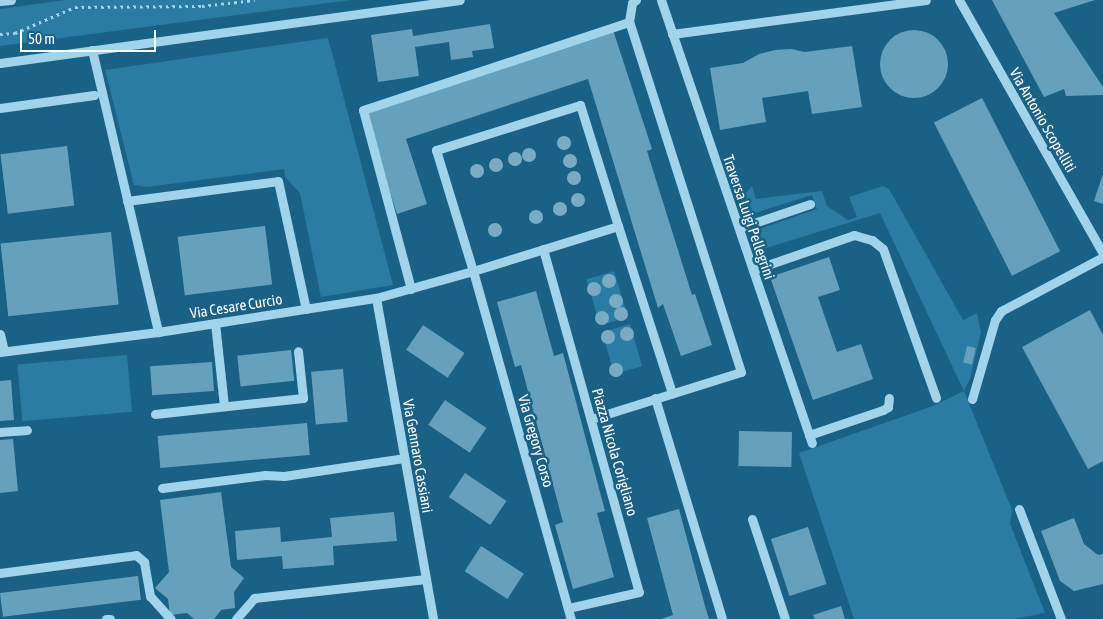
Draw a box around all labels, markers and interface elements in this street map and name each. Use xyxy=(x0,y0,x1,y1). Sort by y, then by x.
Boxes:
scale bar xyxy=(22,20,159,52)
text: 50 m xyxy=(28,30,55,47)
street label: Via Antonio Scopelliti xyxy=(1006,65,1080,175)
street label: Traversa Luigi Pellegrini xyxy=(719,152,779,282)
street label: Via Cesare Curcio xyxy=(188,290,284,322)
street label: Piazza Nicola Corigliano xyxy=(588,386,642,518)
street label: Via Gregory Corso xyxy=(514,393,558,489)
street label: Via Gennaro Cassiani xyxy=(399,398,437,514)

